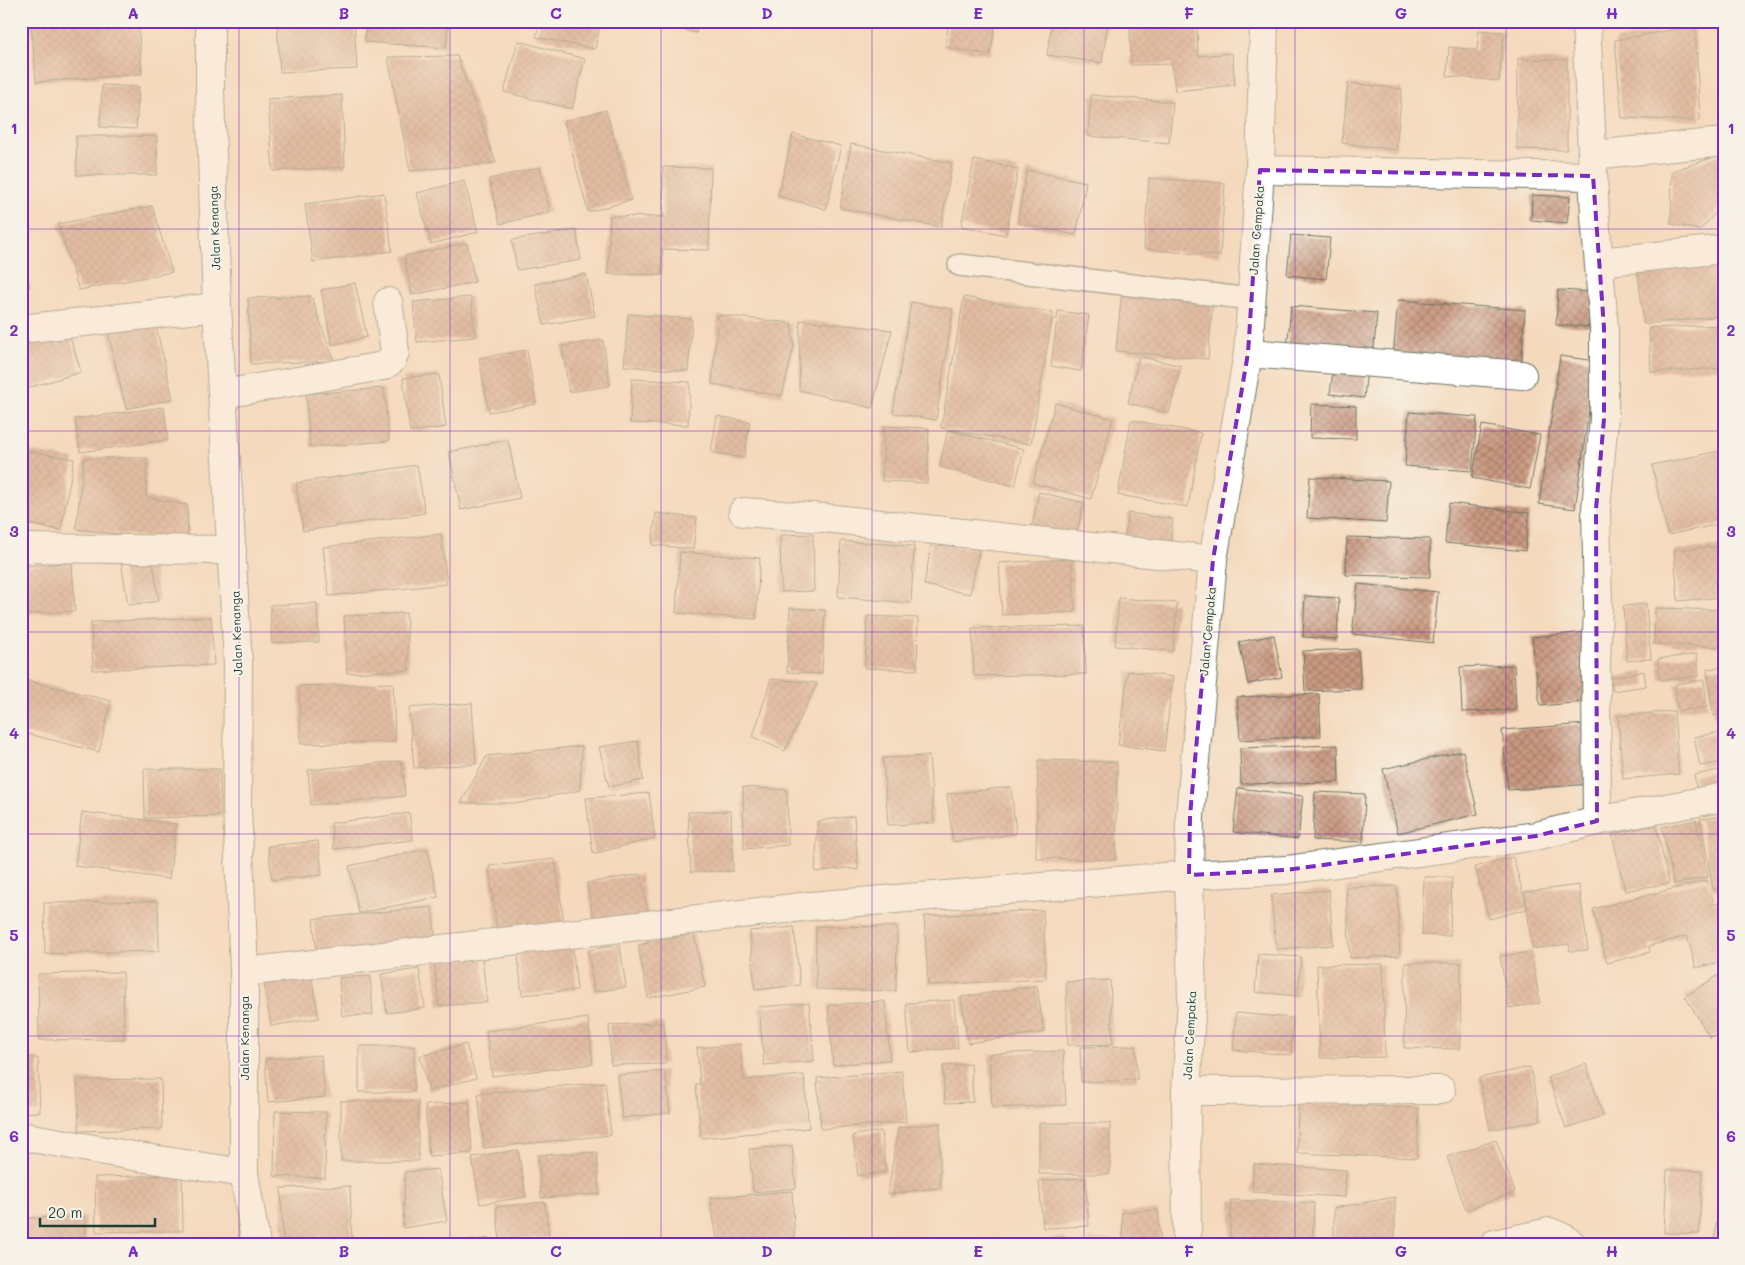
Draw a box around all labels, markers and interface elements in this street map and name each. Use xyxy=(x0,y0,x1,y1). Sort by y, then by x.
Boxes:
text: A xyxy=(127,2,139,23)
text: B xyxy=(339,2,349,23)
text: C xyxy=(550,2,562,23)
text: D xyxy=(761,2,773,23)
text: E xyxy=(973,2,983,23)
text: F xyxy=(1184,2,1194,23)
text: G xyxy=(1395,2,1407,23)
text: H xyxy=(1606,2,1618,23)
text: 1 xyxy=(10,117,18,138)
text: 1 xyxy=(1727,117,1735,138)
street label: Jalan Kenanga xyxy=(205,185,223,271)
street label: Jalan Cempaka xyxy=(1245,185,1267,275)
text: 2 xyxy=(10,319,19,340)
text: 2 xyxy=(1727,319,1736,340)
text: 3 xyxy=(9,520,19,541)
text: 3 xyxy=(1726,520,1736,541)
street label: Jalan Cempaka xyxy=(1195,586,1219,676)
street label: Jalan Kenanga xyxy=(227,590,245,676)
text: 4 xyxy=(9,722,19,743)
text: 4 xyxy=(1726,722,1736,743)
text: 5 xyxy=(9,924,19,945)
text: 5 xyxy=(1726,924,1736,945)
street label: Jalan Cempaka xyxy=(1179,990,1199,1080)
street label: Jalan Kenanga xyxy=(236,996,252,1080)
text: 6 xyxy=(9,1125,19,1146)
text: 6 xyxy=(1726,1125,1736,1146)
scale bar xyxy=(40,1195,155,1227)
text: 20 m xyxy=(48,1202,82,1222)
text: A xyxy=(127,1240,139,1261)
text: B xyxy=(339,1240,349,1261)
text: C xyxy=(550,1240,562,1261)
text: D xyxy=(761,1240,773,1261)
text: E xyxy=(973,1240,983,1261)
text: F xyxy=(1184,1240,1194,1261)
text: G xyxy=(1395,1240,1407,1261)
text: H xyxy=(1606,1240,1618,1261)

